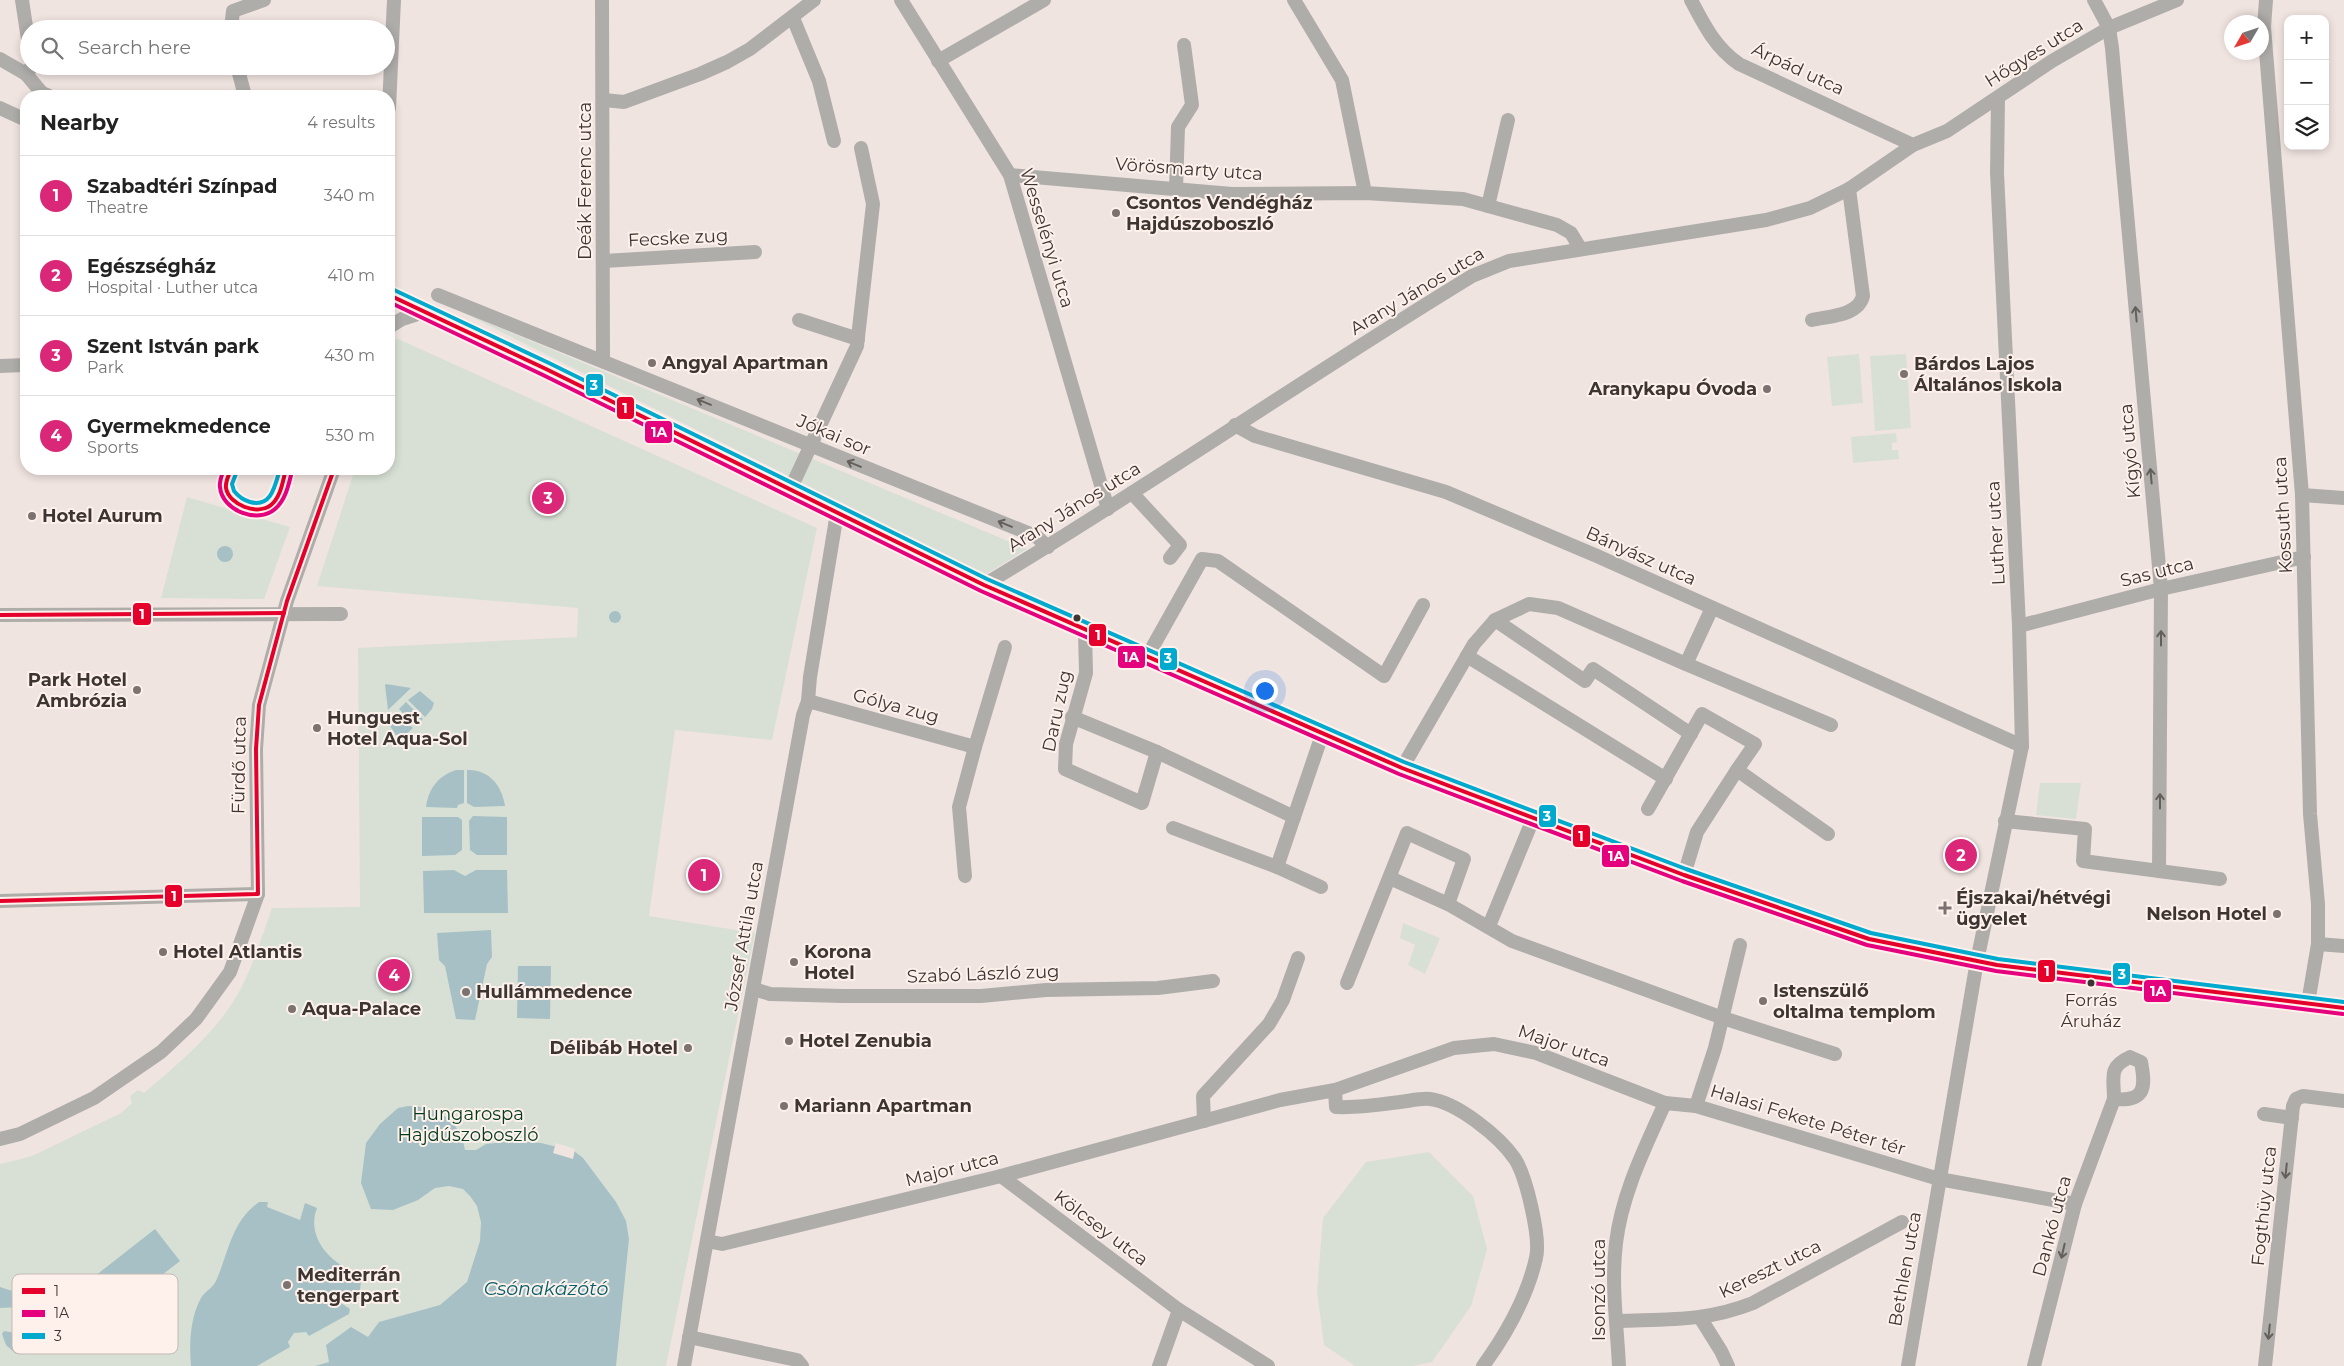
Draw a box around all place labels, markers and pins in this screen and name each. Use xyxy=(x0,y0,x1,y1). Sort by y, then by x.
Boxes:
place label: Csontos Vendégház Hajdúszoboszló xyxy=(1126,192,1313,235)
marker: Csontos Vendégház Hajdúszoboszló xyxy=(1110,207,1122,219)
place label: Angyal Apartman xyxy=(661,352,828,374)
place label: Bárdos Lajos Általános Iskola xyxy=(1913,353,2062,396)
marker: Angyal Apartman xyxy=(646,357,658,369)
marker: Bárdos Lajos Általános Iskola xyxy=(1898,368,1910,380)
place label: Aranykapu Óvoda xyxy=(1587,378,1757,400)
marker: Aranykapu Óvoda xyxy=(1761,383,1773,395)
pin: 3 xyxy=(532,479,564,517)
place label: Hotel Aurum xyxy=(42,505,163,527)
marker: Hotel Aurum xyxy=(26,510,38,522)
unlabelled marker xyxy=(1072,613,1082,623)
place label: Park Hotel Ambrózia xyxy=(28,669,127,712)
marker: Park Hotel Ambrózia xyxy=(131,684,143,696)
place label: Hunguest Hotel Aqua-Sol xyxy=(327,707,468,750)
marker: Hunguest Hotel Aqua-Sol xyxy=(311,722,323,734)
pin: 2 xyxy=(1945,836,1977,874)
pin: 1 xyxy=(688,856,720,894)
place label: Éjszakai/hétvégi ügyelet xyxy=(1956,887,2111,930)
marker: Éjszakai/hétvégi ügyelet xyxy=(1938,901,1952,915)
place label: Nelson Hotel xyxy=(2146,903,2267,925)
marker: Nelson Hotel xyxy=(2271,908,2283,920)
place label: Hotel Atlantis xyxy=(173,941,302,963)
place label: Korona Hotel xyxy=(804,941,872,984)
marker: Hotel Atlantis xyxy=(157,946,169,958)
pin: 4 xyxy=(378,956,410,994)
marker: Korona Hotel xyxy=(788,956,800,968)
marker: Forrás Áruház xyxy=(2086,978,2096,988)
place label: Istenszülő oltalma templom xyxy=(1773,980,1936,1023)
place label: Hullámmedence xyxy=(476,981,632,1003)
marker: Hullámmedence xyxy=(460,986,472,998)
place label: Forrás Áruház xyxy=(2061,990,2121,1031)
marker: Istenszülő oltalma templom xyxy=(1757,995,1769,1007)
place label: Aqua-Palace xyxy=(301,998,421,1020)
marker: Aqua-Palace xyxy=(286,1003,298,1015)
place label: Hotel Zenubia xyxy=(799,1030,932,1052)
marker: Hotel Zenubia xyxy=(783,1035,795,1047)
place label: Délibáb Hotel xyxy=(549,1037,678,1059)
marker: Délibáb Hotel xyxy=(682,1042,694,1054)
place label: Mariann Apartman xyxy=(794,1095,972,1117)
marker: Mariann Apartman xyxy=(778,1100,790,1112)
place label: Mediterrán tengerpart xyxy=(297,1264,401,1307)
marker: Mediterrán tengerpart xyxy=(281,1279,293,1291)

